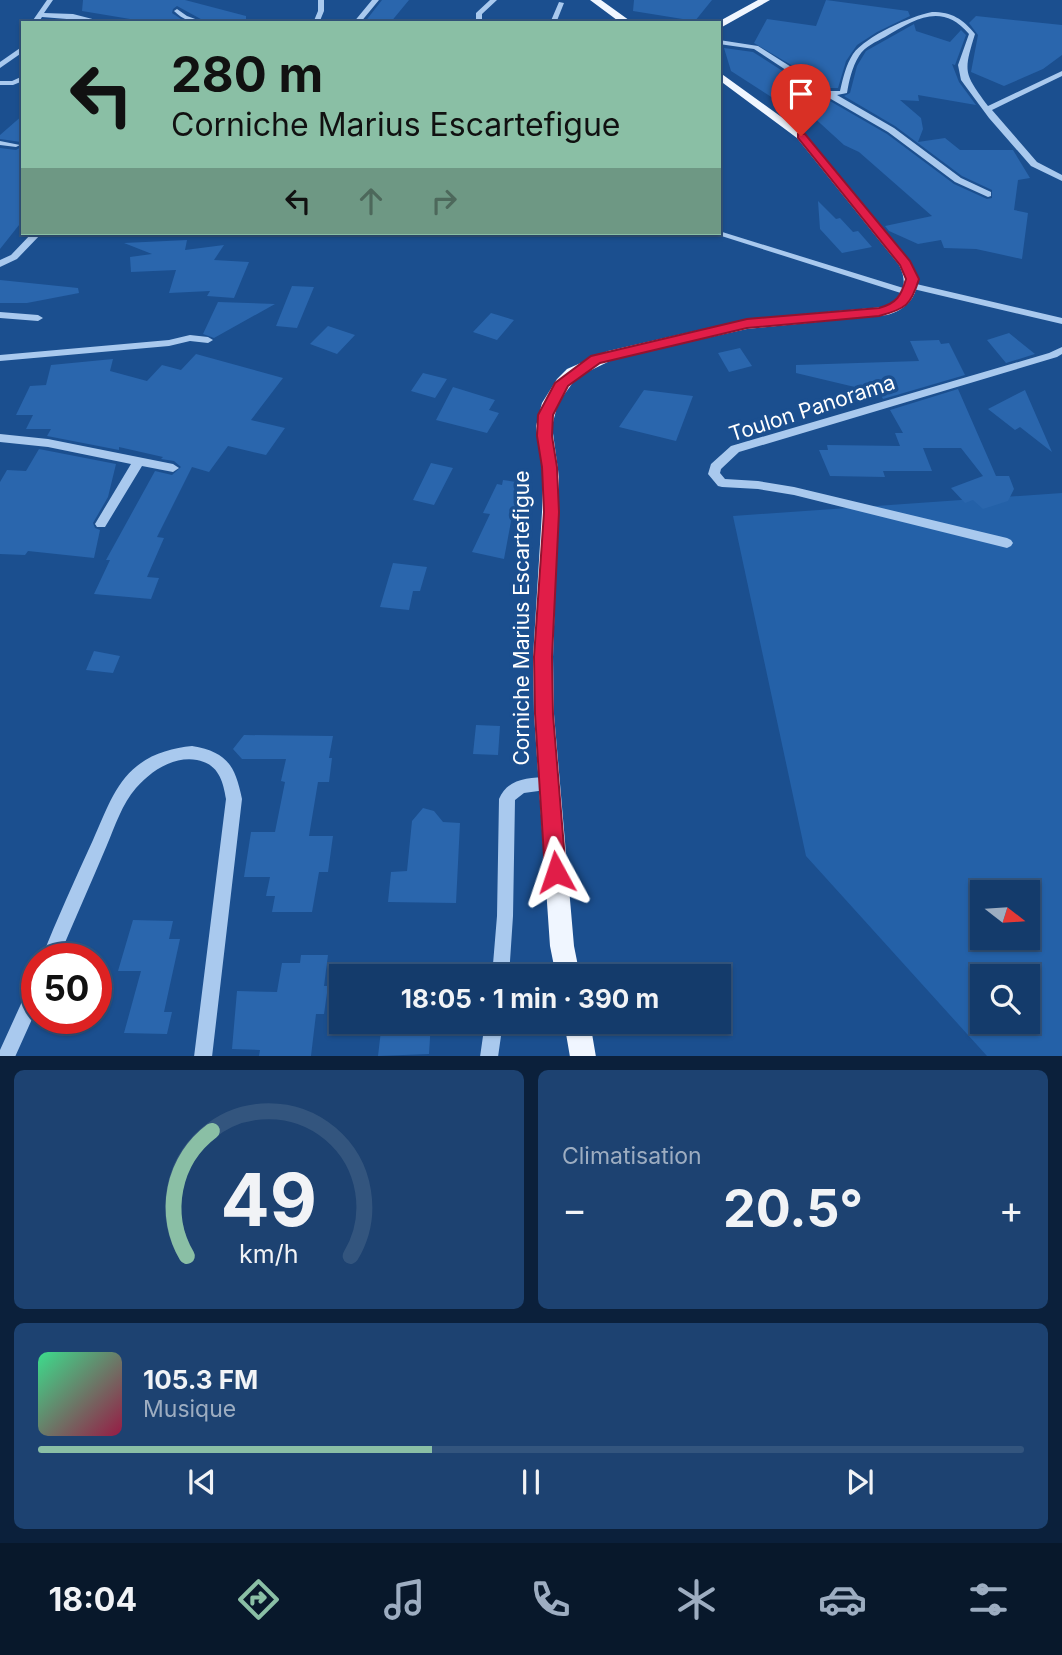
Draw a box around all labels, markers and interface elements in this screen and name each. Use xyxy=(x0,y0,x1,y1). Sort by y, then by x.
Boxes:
text: 280 m xyxy=(171,45,323,104)
icon: left xyxy=(56,49,147,140)
pin xyxy=(771,64,831,136)
icon: arrive xyxy=(782,75,820,113)
text: Corniche Marius Escartefigue xyxy=(171,105,620,144)
icon: left xyxy=(279,182,317,220)
icon: ahead xyxy=(352,182,390,220)
icon: right xyxy=(425,182,463,220)
street label: Toulon Panorama xyxy=(726,369,898,447)
street label: Corniche Marius Escartefigue xyxy=(509,471,534,765)
position arrow xyxy=(519,835,593,909)
north arrow xyxy=(970,880,1040,950)
map controls xyxy=(970,880,1040,1034)
speed limit sign: 50 xyxy=(21,943,112,1034)
button: search xyxy=(970,964,1040,1034)
text: 18:05 · 1 min · 390 m xyxy=(401,983,659,1014)
text: Climatisation xyxy=(562,1142,702,1170)
text: 49 xyxy=(221,1155,317,1244)
text: 20.5° xyxy=(723,1177,863,1240)
text: − xyxy=(562,1186,587,1232)
text: + xyxy=(999,1186,1024,1232)
text: km/h xyxy=(239,1238,299,1268)
text: 105.3 FM xyxy=(143,1364,258,1395)
text: Musique xyxy=(143,1395,236,1423)
icon: previous xyxy=(183,1463,221,1501)
icon: pause xyxy=(512,1463,550,1501)
icon: next xyxy=(841,1463,879,1501)
icon: directions xyxy=(234,1575,283,1624)
icon: music xyxy=(380,1575,429,1624)
icon: phone xyxy=(526,1575,575,1624)
icon: climate xyxy=(672,1575,721,1624)
icon: car xyxy=(818,1575,867,1624)
icon: filters xyxy=(964,1575,1013,1624)
text: 18:04 xyxy=(49,1580,137,1619)

